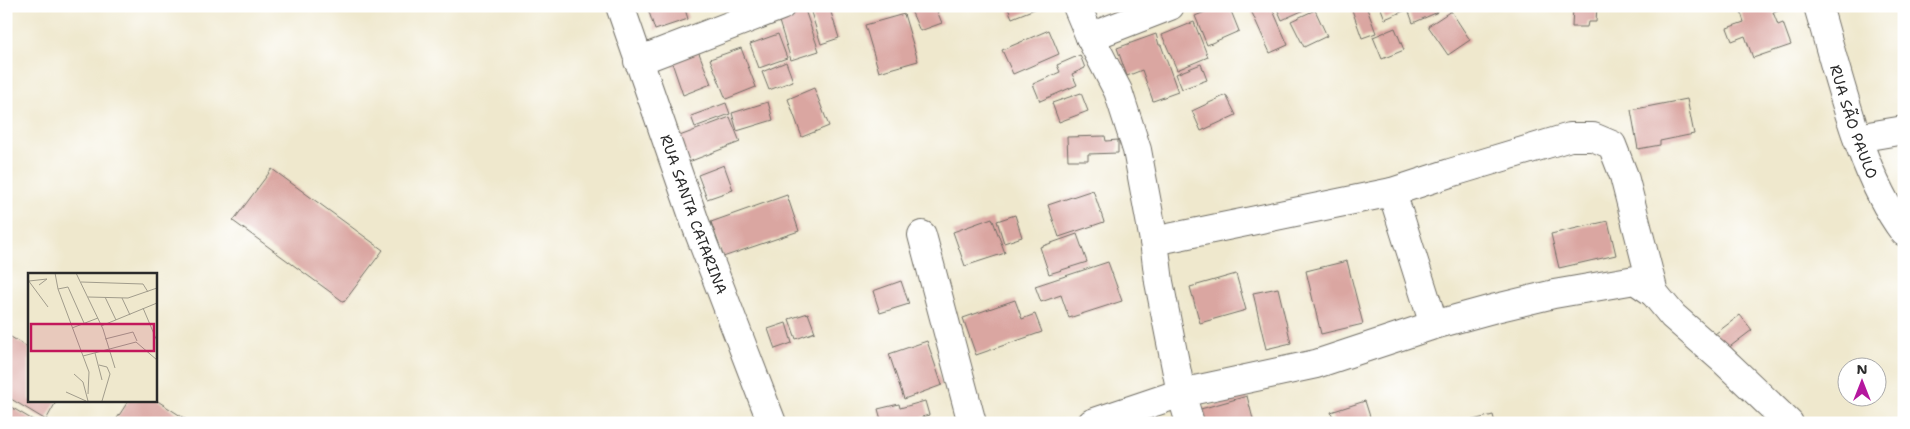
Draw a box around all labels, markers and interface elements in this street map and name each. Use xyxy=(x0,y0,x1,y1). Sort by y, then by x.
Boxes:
street label: RUA SÃO PAULO xyxy=(1825,62,1882,182)
street label: RUA SANTA CATARINA xyxy=(655,132,732,297)
inset map xyxy=(28,273,156,402)
north arrow xyxy=(1838,356,1888,406)
text: N xyxy=(1856,360,1868,378)

